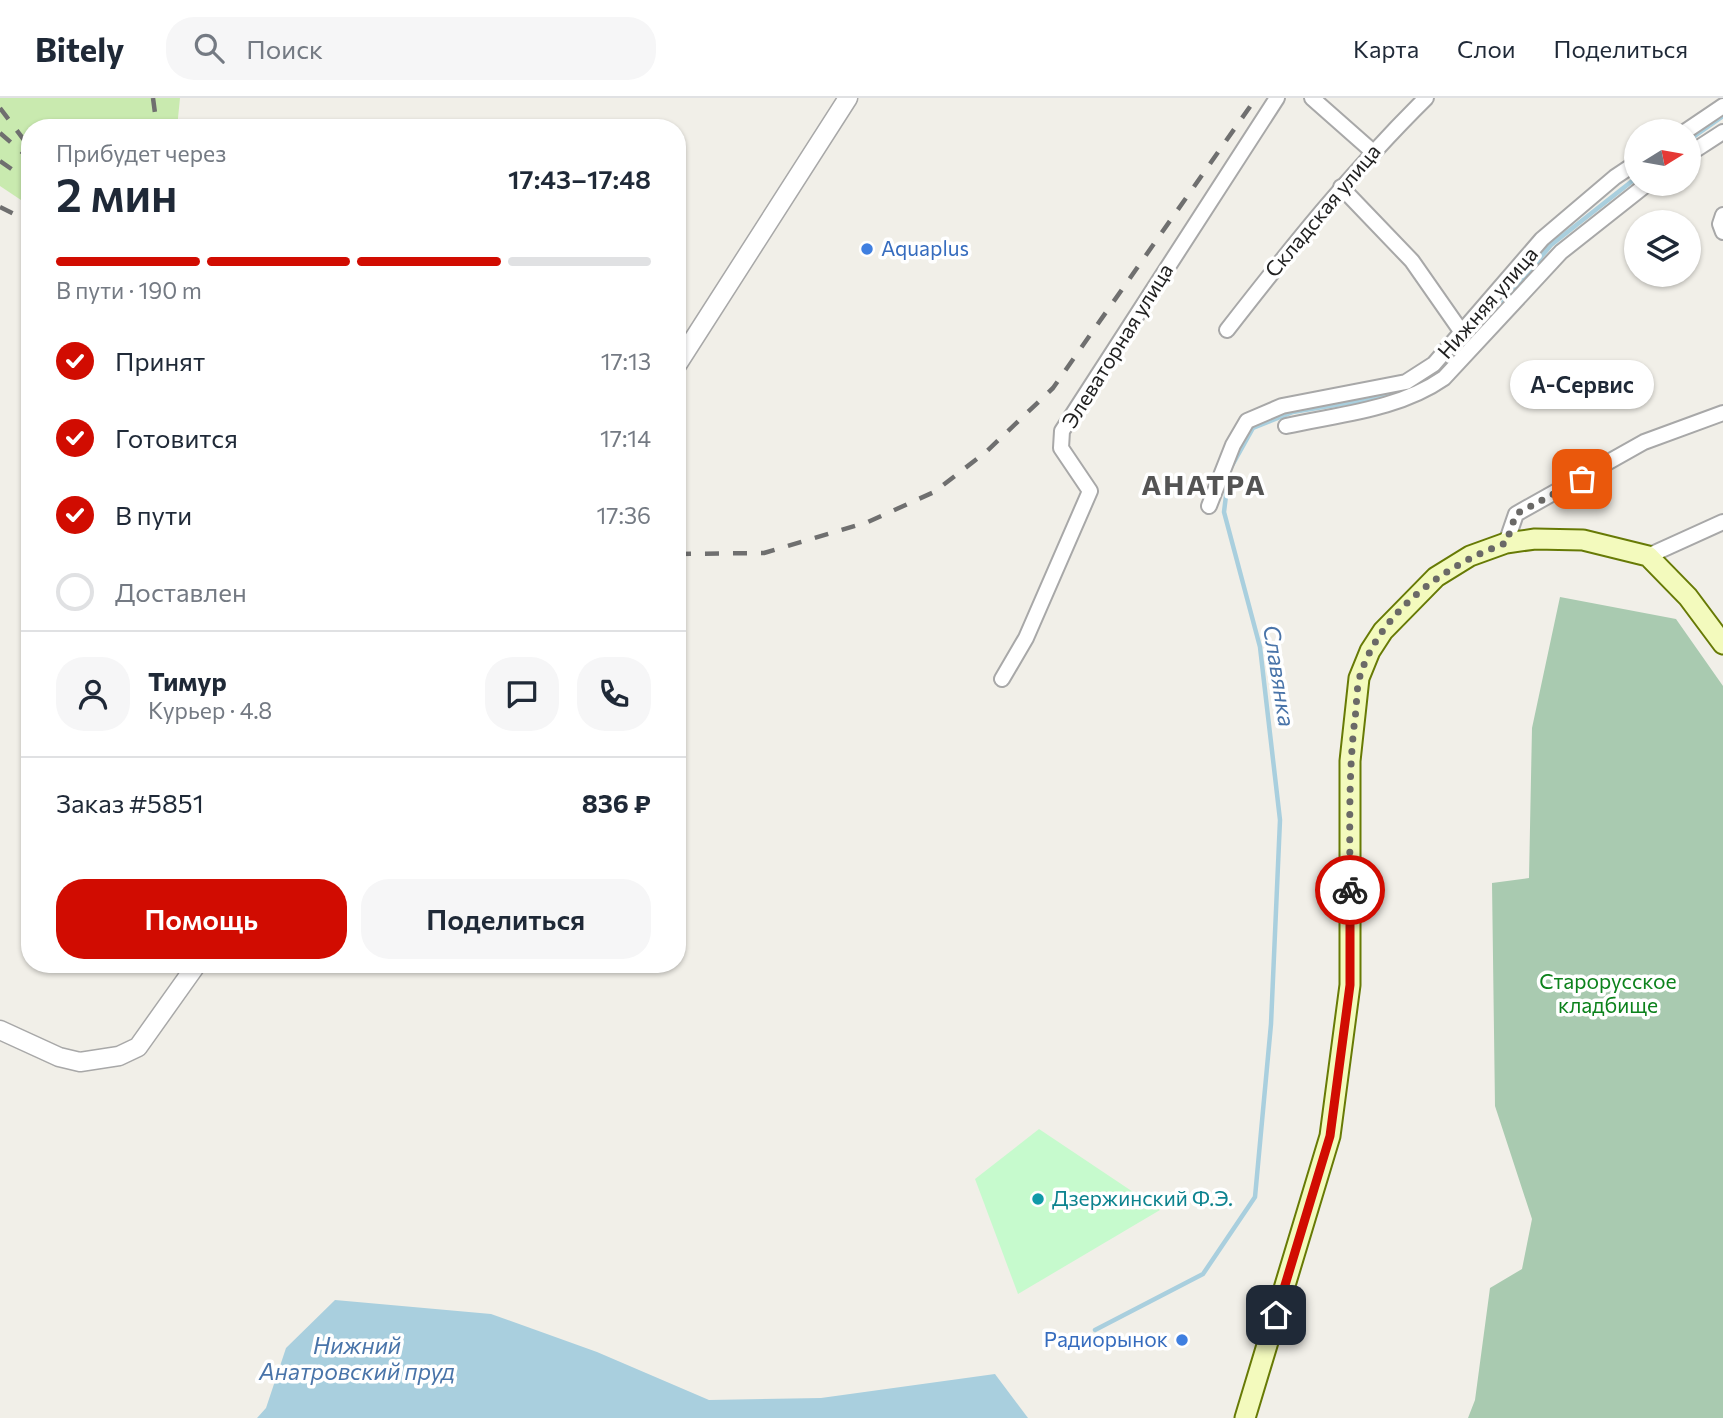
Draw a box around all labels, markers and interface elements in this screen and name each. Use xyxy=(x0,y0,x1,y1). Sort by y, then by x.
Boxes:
search box xyxy=(166,17,656,80)
text: Bitely xyxy=(35,28,124,69)
icon: search xyxy=(190,29,228,67)
text: Поиск xyxy=(246,33,323,64)
text: Карта xyxy=(1353,34,1419,63)
text: Слои xyxy=(1457,34,1515,63)
text: Поделиться xyxy=(1553,34,1688,63)
north arrow xyxy=(1624,119,1701,196)
map controls xyxy=(1624,119,1701,287)
street label: Складская улица xyxy=(1259,138,1385,282)
text: Прибудет через xyxy=(56,139,226,167)
text: 17:43–17:48 xyxy=(508,163,651,194)
text: 2 мин xyxy=(56,165,178,221)
button: layers xyxy=(1624,210,1701,287)
place label: Aquaplus xyxy=(881,235,969,260)
marker: Aquaplus xyxy=(859,241,875,257)
street label: Нижняя улица xyxy=(1432,241,1542,363)
street label: Элеваторная улица xyxy=(1056,258,1177,432)
text: В пути · 190 m xyxy=(56,276,202,304)
icon: check xyxy=(56,342,94,380)
text: Принят xyxy=(115,345,205,376)
text: 17:13 xyxy=(601,347,651,375)
callout: А-Сервис xyxy=(1510,360,1654,409)
text: А-Сервис xyxy=(1530,370,1634,398)
icon: check xyxy=(56,419,94,457)
text: Готовится xyxy=(115,422,238,453)
text: 17:14 xyxy=(600,424,651,452)
pin xyxy=(1552,449,1612,509)
icon: bag xyxy=(1563,460,1601,498)
district label: АНАТРА xyxy=(1141,467,1267,501)
icon: check xyxy=(56,496,94,534)
text: В пути xyxy=(115,499,192,530)
text: 17:36 xyxy=(597,501,651,529)
text: Доставлен xyxy=(115,576,247,607)
water label: Славянка xyxy=(1258,623,1302,729)
button: person xyxy=(56,657,130,731)
button: chat xyxy=(485,657,559,731)
button: phone xyxy=(577,657,651,731)
text: Тимур xyxy=(148,665,227,696)
text: Курьер · 4.8 xyxy=(148,696,272,724)
text: Заказ #5851 xyxy=(56,787,204,818)
text: 836 ₽ xyxy=(582,787,651,818)
courier xyxy=(1315,855,1385,925)
icon: bike xyxy=(1331,871,1369,909)
button: Помощь xyxy=(56,879,347,959)
button: Поделиться xyxy=(361,879,651,959)
park label: Старорусское кладбище xyxy=(1539,968,1677,1017)
place label: Дзержинский Ф.Э. xyxy=(1052,1185,1233,1210)
marker: Дзержинский Ф.Э. xyxy=(1030,1191,1046,1207)
pin xyxy=(1246,1285,1306,1345)
icon: home xyxy=(1257,1296,1295,1334)
place label: Радиорынок xyxy=(1044,1326,1168,1351)
water label: Нижний Анатровский пруд xyxy=(258,1331,455,1385)
marker: Радиорынок xyxy=(1174,1332,1190,1348)

